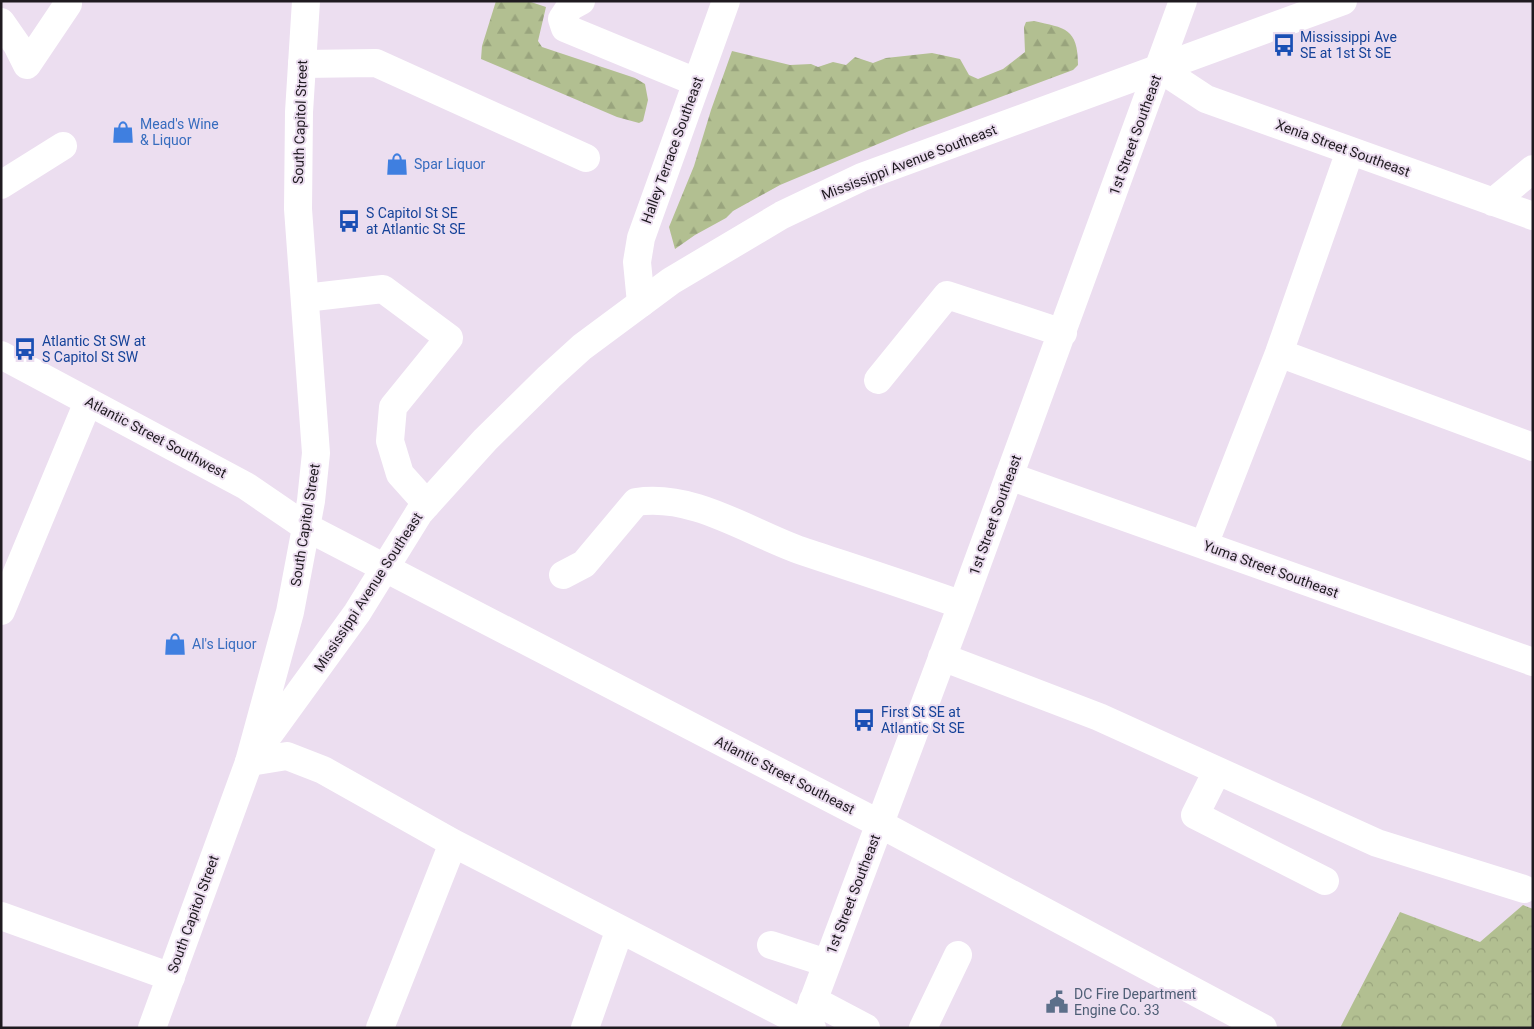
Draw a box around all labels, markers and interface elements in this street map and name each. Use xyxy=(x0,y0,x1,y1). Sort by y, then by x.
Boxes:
place label: Mississippi Ave SE at 1st St SE xyxy=(1300,29,1397,61)
bus stop icon: Mississippi Ave SE at 1st St SE xyxy=(1271,32,1297,58)
street label: South Capitol Street xyxy=(290,59,310,184)
street label: 1st Street Southeast xyxy=(1106,72,1164,197)
street label: Halley Terrace Southeast xyxy=(638,74,706,226)
place label: Mead's Wine & Liquor xyxy=(140,116,219,148)
street label: Xenia Street Southeast xyxy=(1274,116,1413,180)
shop icon: Mead's Wine & Liquor xyxy=(110,119,136,145)
street label: Mississippi Avenue Southeast xyxy=(819,121,999,203)
shop icon: Spar Liquor xyxy=(384,151,410,177)
place label: Spar Liquor xyxy=(414,156,486,172)
place label: S Capitol St SE at Atlantic St SE xyxy=(366,205,465,237)
bus stop icon: S Capitol St SE at Atlantic St SE xyxy=(336,208,362,234)
place label: Atlantic St SW at S Capitol St SW xyxy=(42,333,146,365)
bus stop icon: Atlantic St SW at S Capitol St SW xyxy=(12,336,38,362)
street label: Atlantic Street Southwest xyxy=(83,393,230,481)
street label: 1st Street Southeast xyxy=(966,452,1024,577)
street label: South Capitol Street xyxy=(287,462,323,587)
street label: Mississippi Avenue Southeast xyxy=(311,509,426,674)
street label: Yuma Street Southeast xyxy=(1201,537,1341,601)
shop icon: Al's Liquor xyxy=(162,631,188,657)
place label: Al's Liquor xyxy=(192,636,257,652)
place label: First St SE at Atlantic St SE xyxy=(881,704,965,736)
bus stop icon: First St SE at Atlantic St SE xyxy=(851,707,877,733)
street label: Atlantic Street Southeast xyxy=(712,733,858,817)
street label: 1st Street Southeast xyxy=(823,832,883,956)
street label: South Capitol Street xyxy=(164,853,222,975)
place label: DC Fire Department Engine Co. 33 xyxy=(1074,986,1197,1018)
public building icon: DC Fire Department Engine Co. 33 xyxy=(1044,989,1070,1015)

